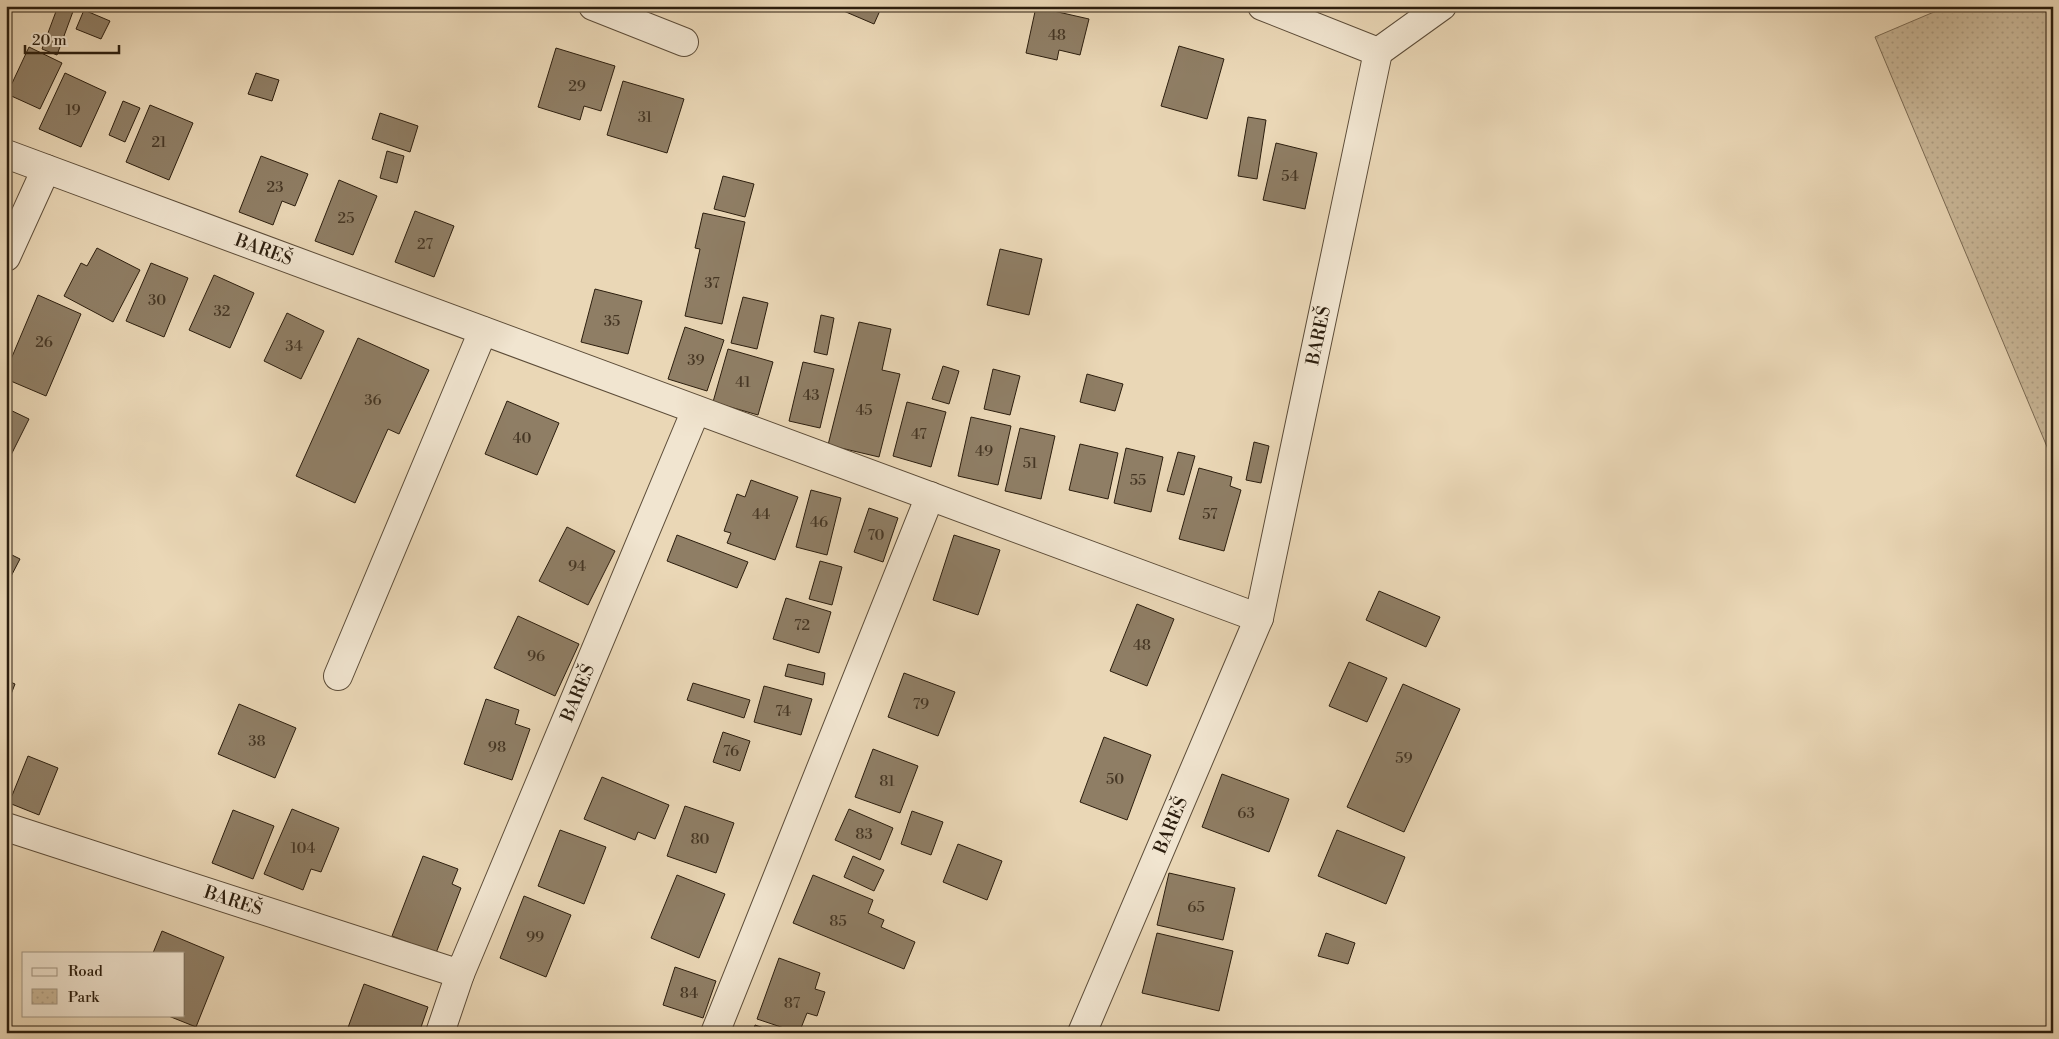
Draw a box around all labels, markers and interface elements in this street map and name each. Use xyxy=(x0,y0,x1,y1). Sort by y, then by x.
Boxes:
scale bar xyxy=(25,22,119,54)
house number: 48 xyxy=(1048,26,1066,45)
text: 20 m xyxy=(32,31,67,50)
house number: 29 xyxy=(568,77,586,96)
house number: 19 xyxy=(65,101,81,120)
house number: 31 xyxy=(638,108,653,127)
house number: 21 xyxy=(151,133,167,152)
house number: 54 xyxy=(1281,167,1299,186)
house number: 23 xyxy=(267,178,283,197)
house number: 25 xyxy=(338,209,354,228)
street label: BAREŠ xyxy=(231,228,296,271)
house number: 27 xyxy=(417,235,433,254)
house number: 37 xyxy=(704,274,720,293)
house number: 30 xyxy=(148,291,166,310)
house number: 32 xyxy=(214,302,230,321)
street label: BAREŠ xyxy=(1301,304,1336,368)
house number: 35 xyxy=(604,312,620,331)
house number: 26 xyxy=(35,333,53,352)
house number: 34 xyxy=(285,337,303,356)
house number: 39 xyxy=(687,351,705,370)
house number: 41 xyxy=(735,373,751,392)
house number: 43 xyxy=(802,386,820,405)
house number: 36 xyxy=(364,391,382,410)
house number: 45 xyxy=(855,401,873,420)
house number: 47 xyxy=(911,425,927,444)
house number: 40 xyxy=(513,429,531,448)
house number: 49 xyxy=(975,442,993,461)
house number: 51 xyxy=(1023,454,1038,473)
house number: 55 xyxy=(1130,471,1146,490)
house number: 44 xyxy=(752,505,770,524)
house number: 57 xyxy=(1202,505,1218,524)
house number: 46 xyxy=(810,513,828,532)
house number: 70 xyxy=(867,526,885,545)
house number: 94 xyxy=(568,557,586,576)
house number: 72 xyxy=(794,616,810,635)
house number: 48 xyxy=(1133,636,1151,655)
house number: 96 xyxy=(527,647,545,666)
street label: BAREŠ xyxy=(555,661,600,726)
house number: 79 xyxy=(913,695,929,714)
house number: 74 xyxy=(775,702,791,721)
house number: 38 xyxy=(248,732,266,751)
house number: 98 xyxy=(488,738,506,757)
house number: 76 xyxy=(723,742,739,761)
house number: 59 xyxy=(1395,749,1413,768)
house number: 50 xyxy=(1106,770,1124,789)
house number: 81 xyxy=(879,772,895,791)
street label: BAREŠ xyxy=(1148,793,1193,858)
house number: 63 xyxy=(1237,804,1255,823)
house number: 83 xyxy=(855,825,873,844)
house number: 80 xyxy=(690,830,710,849)
house number: 104 xyxy=(291,839,316,858)
street label: BAREŠ xyxy=(200,880,265,921)
house number: 65 xyxy=(1187,898,1205,917)
house number: 85 xyxy=(829,912,847,931)
house number: 99 xyxy=(526,928,544,947)
legend xyxy=(22,952,185,1016)
text: Road xyxy=(68,962,103,981)
house number: 84 xyxy=(680,984,698,1003)
text: Park xyxy=(68,988,100,1007)
house number: 87 xyxy=(784,994,801,1013)

